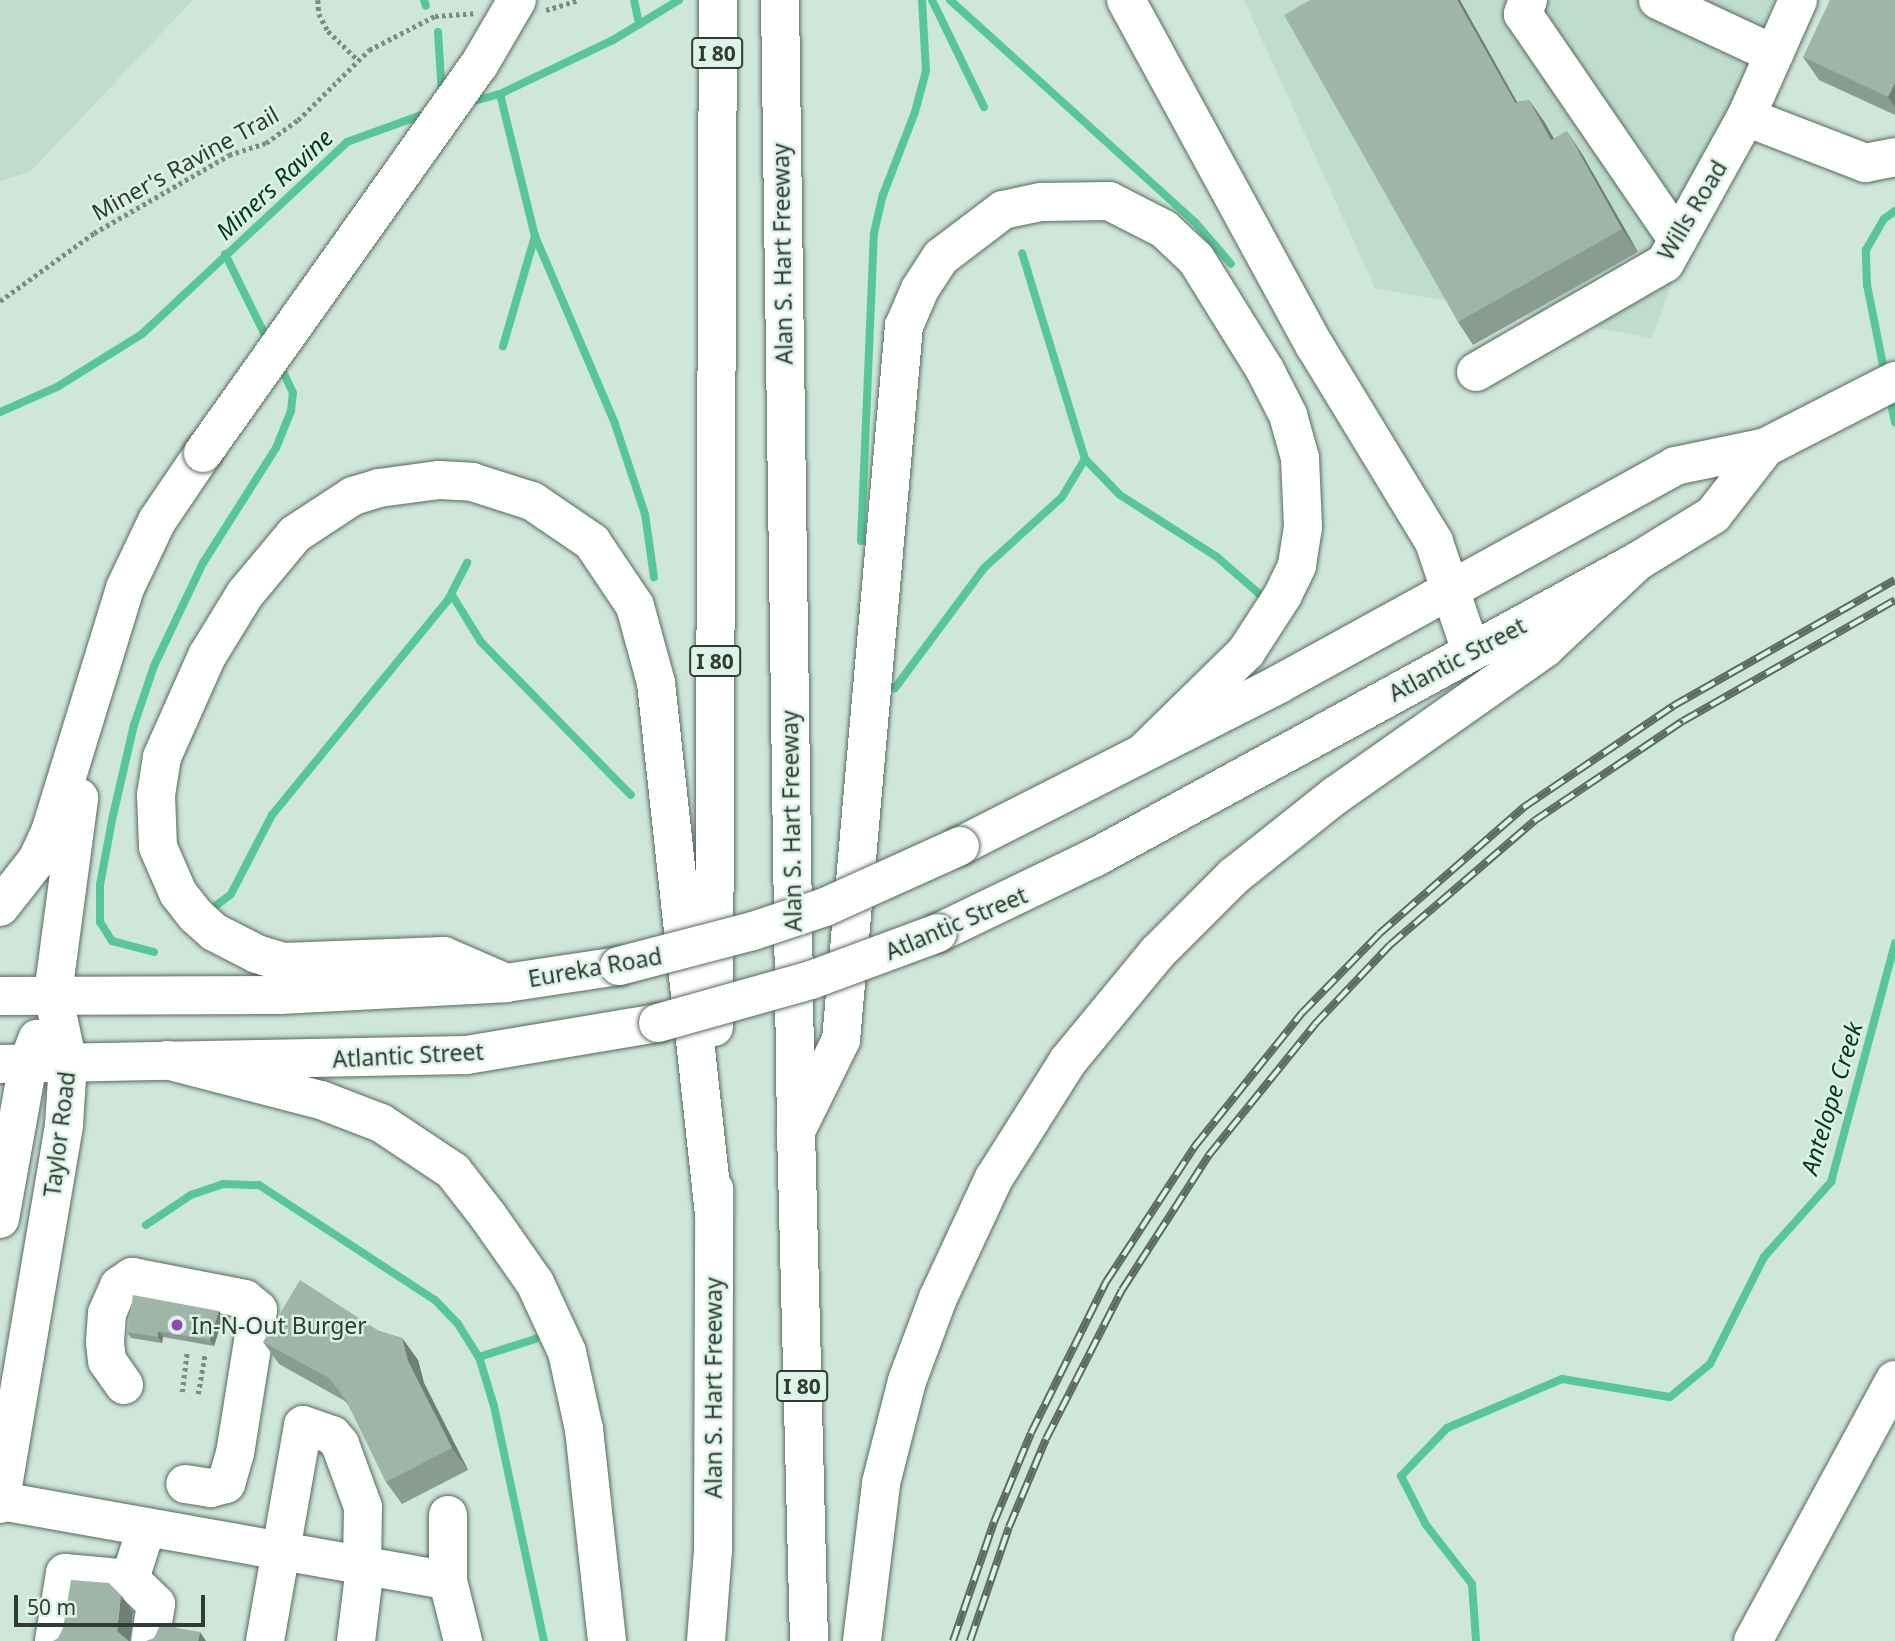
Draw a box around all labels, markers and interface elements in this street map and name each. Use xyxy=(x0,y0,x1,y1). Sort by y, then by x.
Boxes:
road number: I 80 xyxy=(691,36,743,70)
street label: Miner's Ravine Trail xyxy=(87,100,283,226)
water label: Miners Ravine xyxy=(210,123,338,245)
street label: Alan S. Hart Freeway xyxy=(766,143,798,365)
street label: Wills Road xyxy=(1651,155,1733,265)
street label: Atlantic Street xyxy=(1384,611,1530,707)
road number: I 80 xyxy=(689,644,741,678)
street label: Alan S. Hart Freeway xyxy=(775,710,807,932)
street label: Atlantic Street xyxy=(881,881,1031,965)
street label: Eureka Road xyxy=(526,942,664,992)
water label: Antelope Creek xyxy=(1794,1018,1868,1178)
street label: Atlantic Street xyxy=(332,1037,484,1073)
street label: Taylor Road xyxy=(38,1070,80,1198)
street label: Alan S. Hart Freeway xyxy=(699,1277,727,1499)
place label: In-N-Out Burger xyxy=(191,1311,367,1339)
marker: In-N-Out Burger xyxy=(169,1317,185,1333)
road number: I 80 xyxy=(776,1368,828,1404)
scale bar xyxy=(18,1582,208,1626)
text: 50 m xyxy=(27,1593,76,1621)

